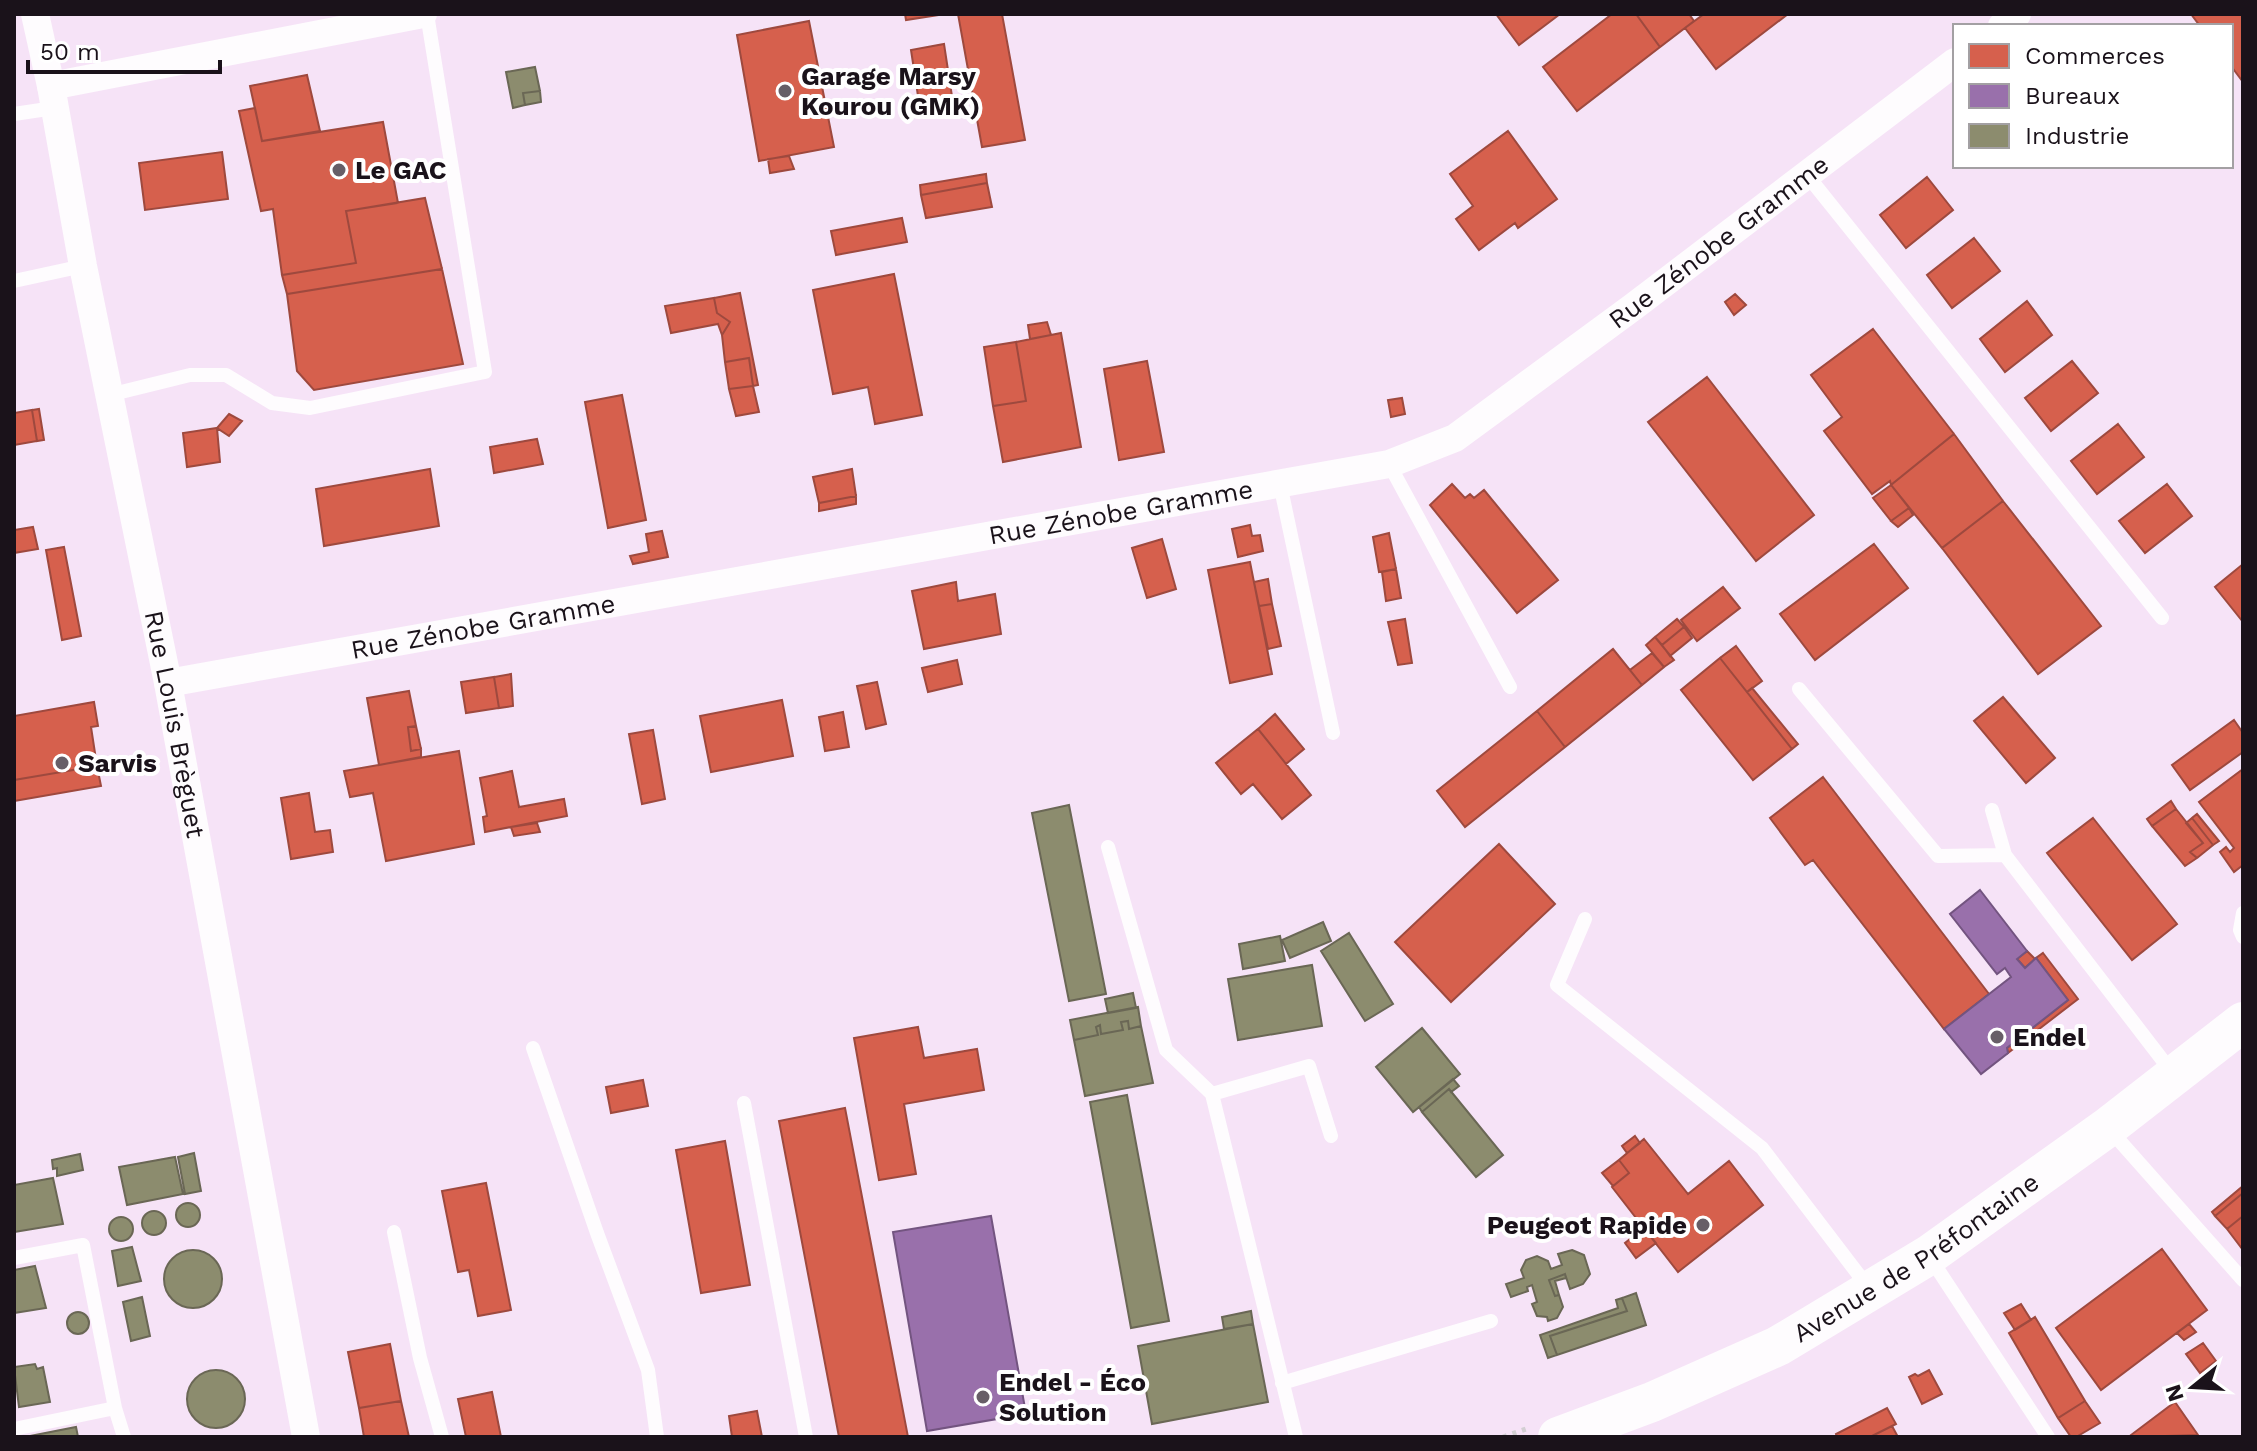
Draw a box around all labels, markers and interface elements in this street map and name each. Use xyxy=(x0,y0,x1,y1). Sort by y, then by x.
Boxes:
scale bar xyxy=(28,24,220,74)
legend xyxy=(1953,24,2233,168)
text: 50 m xyxy=(40,38,100,66)
text: Commerces xyxy=(2025,42,2165,70)
place label: Garage Marsy Kourou (GMK) xyxy=(801,61,980,121)
marker: Garage Marsy Kourou (GMK) xyxy=(776,82,794,100)
text: Bureaux xyxy=(2025,82,2120,110)
text: Industrie xyxy=(2025,122,2129,150)
street label: Rue Zénobe Gramme xyxy=(1603,149,1834,335)
place label: Le GAC xyxy=(355,155,447,185)
marker: Le GAC xyxy=(330,161,348,179)
street label: Rue Zénobe Gramme xyxy=(986,474,1255,551)
street label: Rue Zénobe Gramme xyxy=(348,588,618,665)
street label: Rue Louis Brèguet xyxy=(139,608,211,841)
place label: Sarvis xyxy=(78,748,157,778)
marker: Sarvis xyxy=(53,754,71,772)
place label: Endel xyxy=(2013,1022,2086,1052)
marker: Endel xyxy=(1988,1028,2006,1046)
street label: Avenue de Préfontaine xyxy=(1788,1167,2044,1348)
place label: Peugeot Rapide xyxy=(1487,1210,1687,1240)
marker: Peugeot Rapide xyxy=(1694,1216,1712,1234)
north arrow xyxy=(2153,1347,2233,1427)
place label: Endel - Éco Solution xyxy=(999,1367,1146,1427)
text: N xyxy=(2160,1381,2189,1405)
marker: Endel - Éco Solution xyxy=(974,1388,992,1406)

